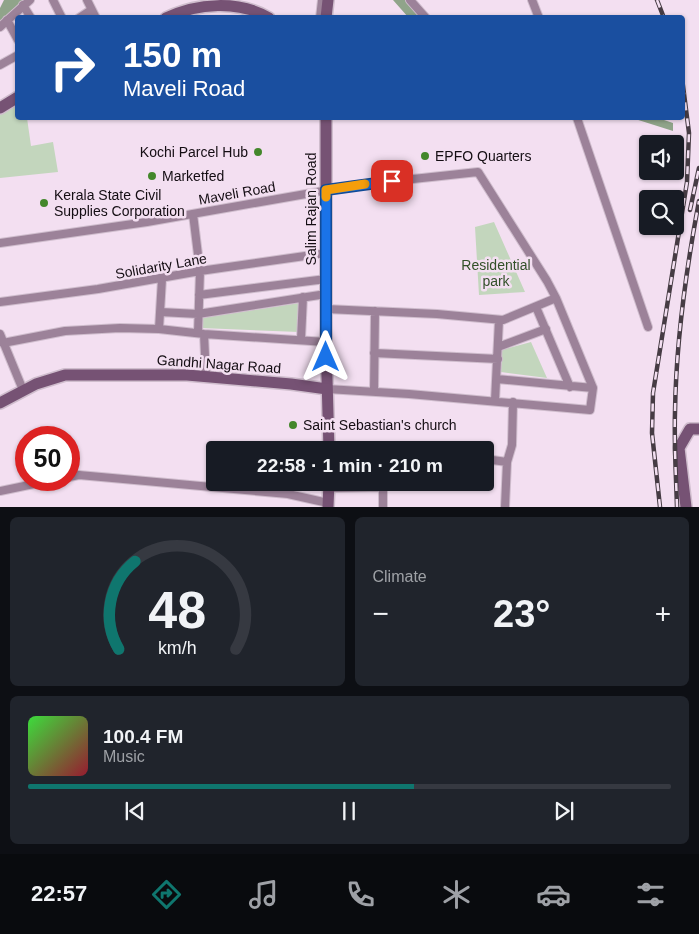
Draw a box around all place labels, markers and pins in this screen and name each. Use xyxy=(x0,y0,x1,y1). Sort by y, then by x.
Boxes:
place label: Kochi Parcel Hub xyxy=(140,144,248,160)
marker: Kochi Parcel Hub xyxy=(252,146,264,158)
place label: EPFO Quarters xyxy=(435,148,531,164)
marker: EPFO Quarters xyxy=(419,150,431,162)
pin xyxy=(371,160,413,202)
place label: Marketfed xyxy=(162,168,224,184)
marker: Marketfed xyxy=(146,170,158,182)
place label: Kerala State Civil Supplies Corporation xyxy=(54,187,185,219)
marker: Kerala State Civil Supplies Corporation xyxy=(38,197,50,209)
place label: Saint Sebastian's church xyxy=(303,417,457,433)
marker: Saint Sebastian's church xyxy=(287,419,299,431)

